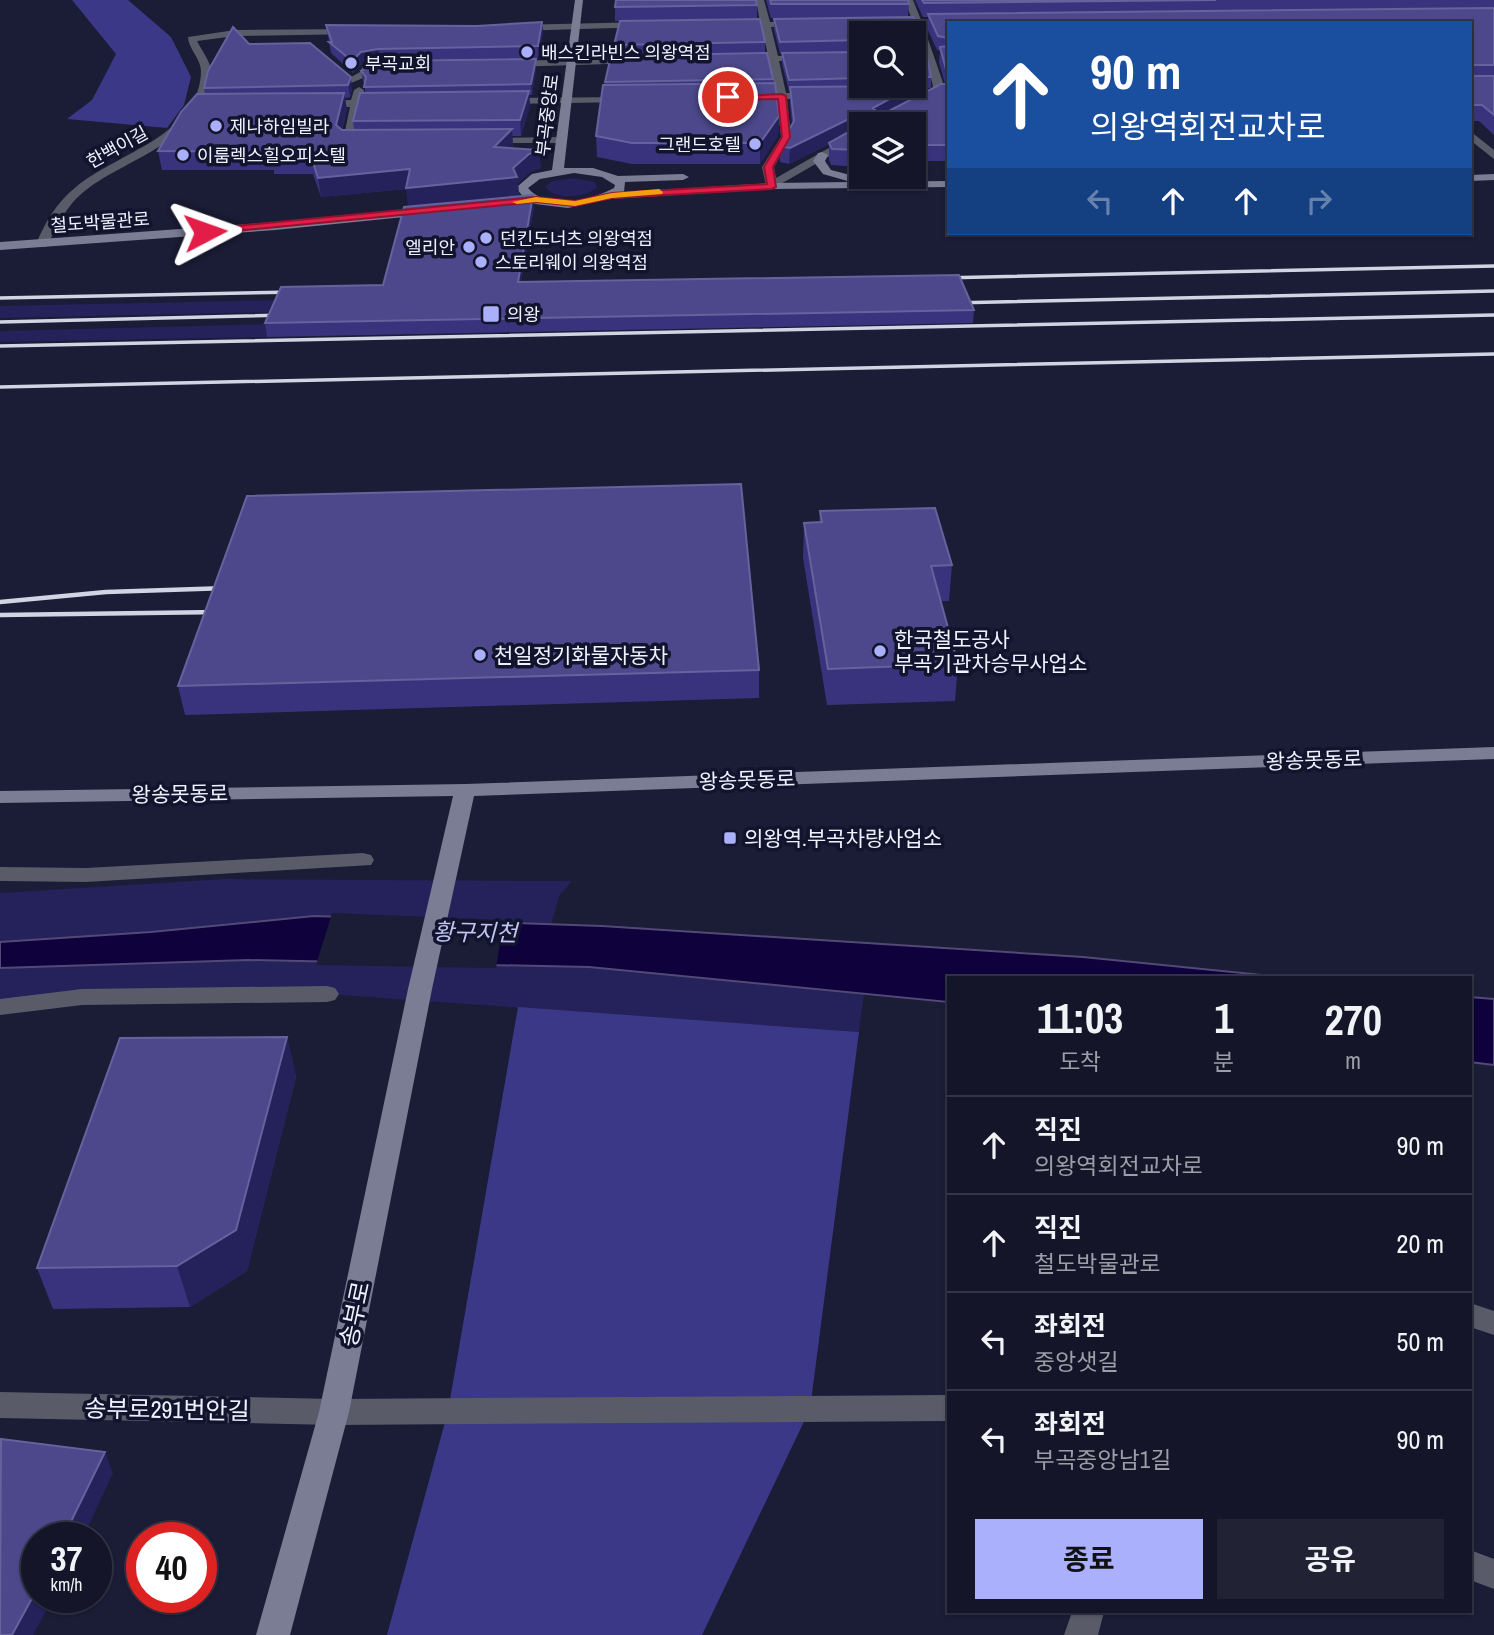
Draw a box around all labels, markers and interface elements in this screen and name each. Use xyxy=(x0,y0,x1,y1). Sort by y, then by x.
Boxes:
map controls xyxy=(849,21,926,189)
button: search xyxy=(849,21,926,98)
text: 90 m xyxy=(1090,38,1182,104)
place label: 배스킨라빈스 의왕역점 xyxy=(541,40,711,65)
marker: 배스킨라빈스 의왕역점 xyxy=(519,44,535,60)
icon: ahead xyxy=(975,49,1066,140)
place label: 부곡교회 xyxy=(365,51,431,76)
marker: 부곡교회 xyxy=(343,55,359,71)
pin xyxy=(698,67,758,127)
street label: 부곡중앙로 xyxy=(530,72,564,158)
icon: arrive xyxy=(709,78,747,116)
text: 의왕역회전교차로 xyxy=(1090,105,1326,148)
button: layers xyxy=(849,112,926,189)
place label: 제나하임빌라 xyxy=(230,114,330,139)
marker: 제나하임빌라 xyxy=(208,118,224,134)
street label: 한백이길 xyxy=(82,120,152,174)
place label: 그랜드호텔 xyxy=(658,132,741,157)
marker: 그랜드호텔 xyxy=(747,136,763,152)
place label: 이룸렉스힐오피스텔 xyxy=(197,143,346,168)
marker: 이룸렉스힐오피스텔 xyxy=(175,147,191,163)
icon: left xyxy=(1081,182,1119,220)
icon: ahead xyxy=(1154,182,1192,220)
icon: ahead xyxy=(1227,182,1265,220)
icon: right xyxy=(1300,182,1338,220)
position arrow xyxy=(168,195,242,269)
street label: 철도박물관로 xyxy=(50,206,150,238)
place label: 던킨도너츠 의왕역점 xyxy=(500,226,653,251)
marker: 던킨도너츠 의왕역점 xyxy=(478,230,494,246)
place label: 엘리안 xyxy=(405,235,455,260)
marker: 엘리안 xyxy=(461,239,477,255)
place label: 스토리웨이 의왕역점 xyxy=(495,250,648,275)
marker: 스토리웨이 의왕역점 xyxy=(473,254,489,270)
place label: 의왕 xyxy=(507,302,540,327)
marker: 의왕 xyxy=(481,304,501,324)
place label: 한국철도공사 부곡기관차승무사업소 xyxy=(894,625,1087,678)
place label: 천일정기화물자동차 xyxy=(494,641,668,670)
marker: 한국철도공사 부곡기관차승무사업소 xyxy=(872,643,888,659)
marker: 천일정기화물자동차 xyxy=(472,647,488,663)
street label: 왕송못동로 xyxy=(1265,744,1363,776)
street label: 왕송못동로 xyxy=(698,764,796,796)
street label: 왕송못동로 xyxy=(131,779,229,809)
place label: 의왕역.부곡차량사업소 xyxy=(744,824,942,853)
marker: 의왕역.부곡차량사업소 xyxy=(722,830,738,846)
water label: 황구지천 xyxy=(432,916,520,948)
text: 11:03 xyxy=(1037,990,1123,1046)
text: 1 xyxy=(1214,990,1233,1046)
text: 270 xyxy=(1324,992,1382,1048)
text: m xyxy=(1345,1045,1361,1076)
text: 도착 xyxy=(1059,1046,1101,1077)
text: 분 xyxy=(1213,1046,1234,1077)
text: 직진 xyxy=(1034,1112,1082,1147)
icon: ahead xyxy=(975,1126,1013,1164)
text: 90 m xyxy=(1397,1128,1444,1163)
text: 의왕역회전교차로 xyxy=(1034,1150,1203,1181)
text: 직진 xyxy=(1034,1210,1082,1245)
icon: ahead xyxy=(975,1224,1013,1262)
text: 20 m xyxy=(1397,1226,1444,1261)
text: 철도박물관로 xyxy=(1034,1248,1161,1279)
street label: 송부로 xyxy=(331,1278,377,1350)
text: 좌회전 xyxy=(1034,1308,1106,1343)
icon: left xyxy=(975,1322,1013,1360)
text: 50 m xyxy=(1397,1324,1444,1359)
text: 중앙샛길 xyxy=(1034,1346,1119,1377)
street label: 송부로291번안길 xyxy=(84,1392,250,1426)
text: 좌회전 xyxy=(1034,1406,1106,1441)
icon: left xyxy=(975,1420,1013,1458)
text: 90 m xyxy=(1397,1422,1444,1457)
text: 부곡중앙남1길 xyxy=(1034,1444,1171,1475)
button: 종료 xyxy=(975,1519,1203,1599)
button: 공유 xyxy=(1217,1519,1444,1599)
speed limit sign: 40 xyxy=(126,1522,217,1613)
text: 37 xyxy=(51,1535,82,1582)
text: km/h xyxy=(51,1572,83,1597)

